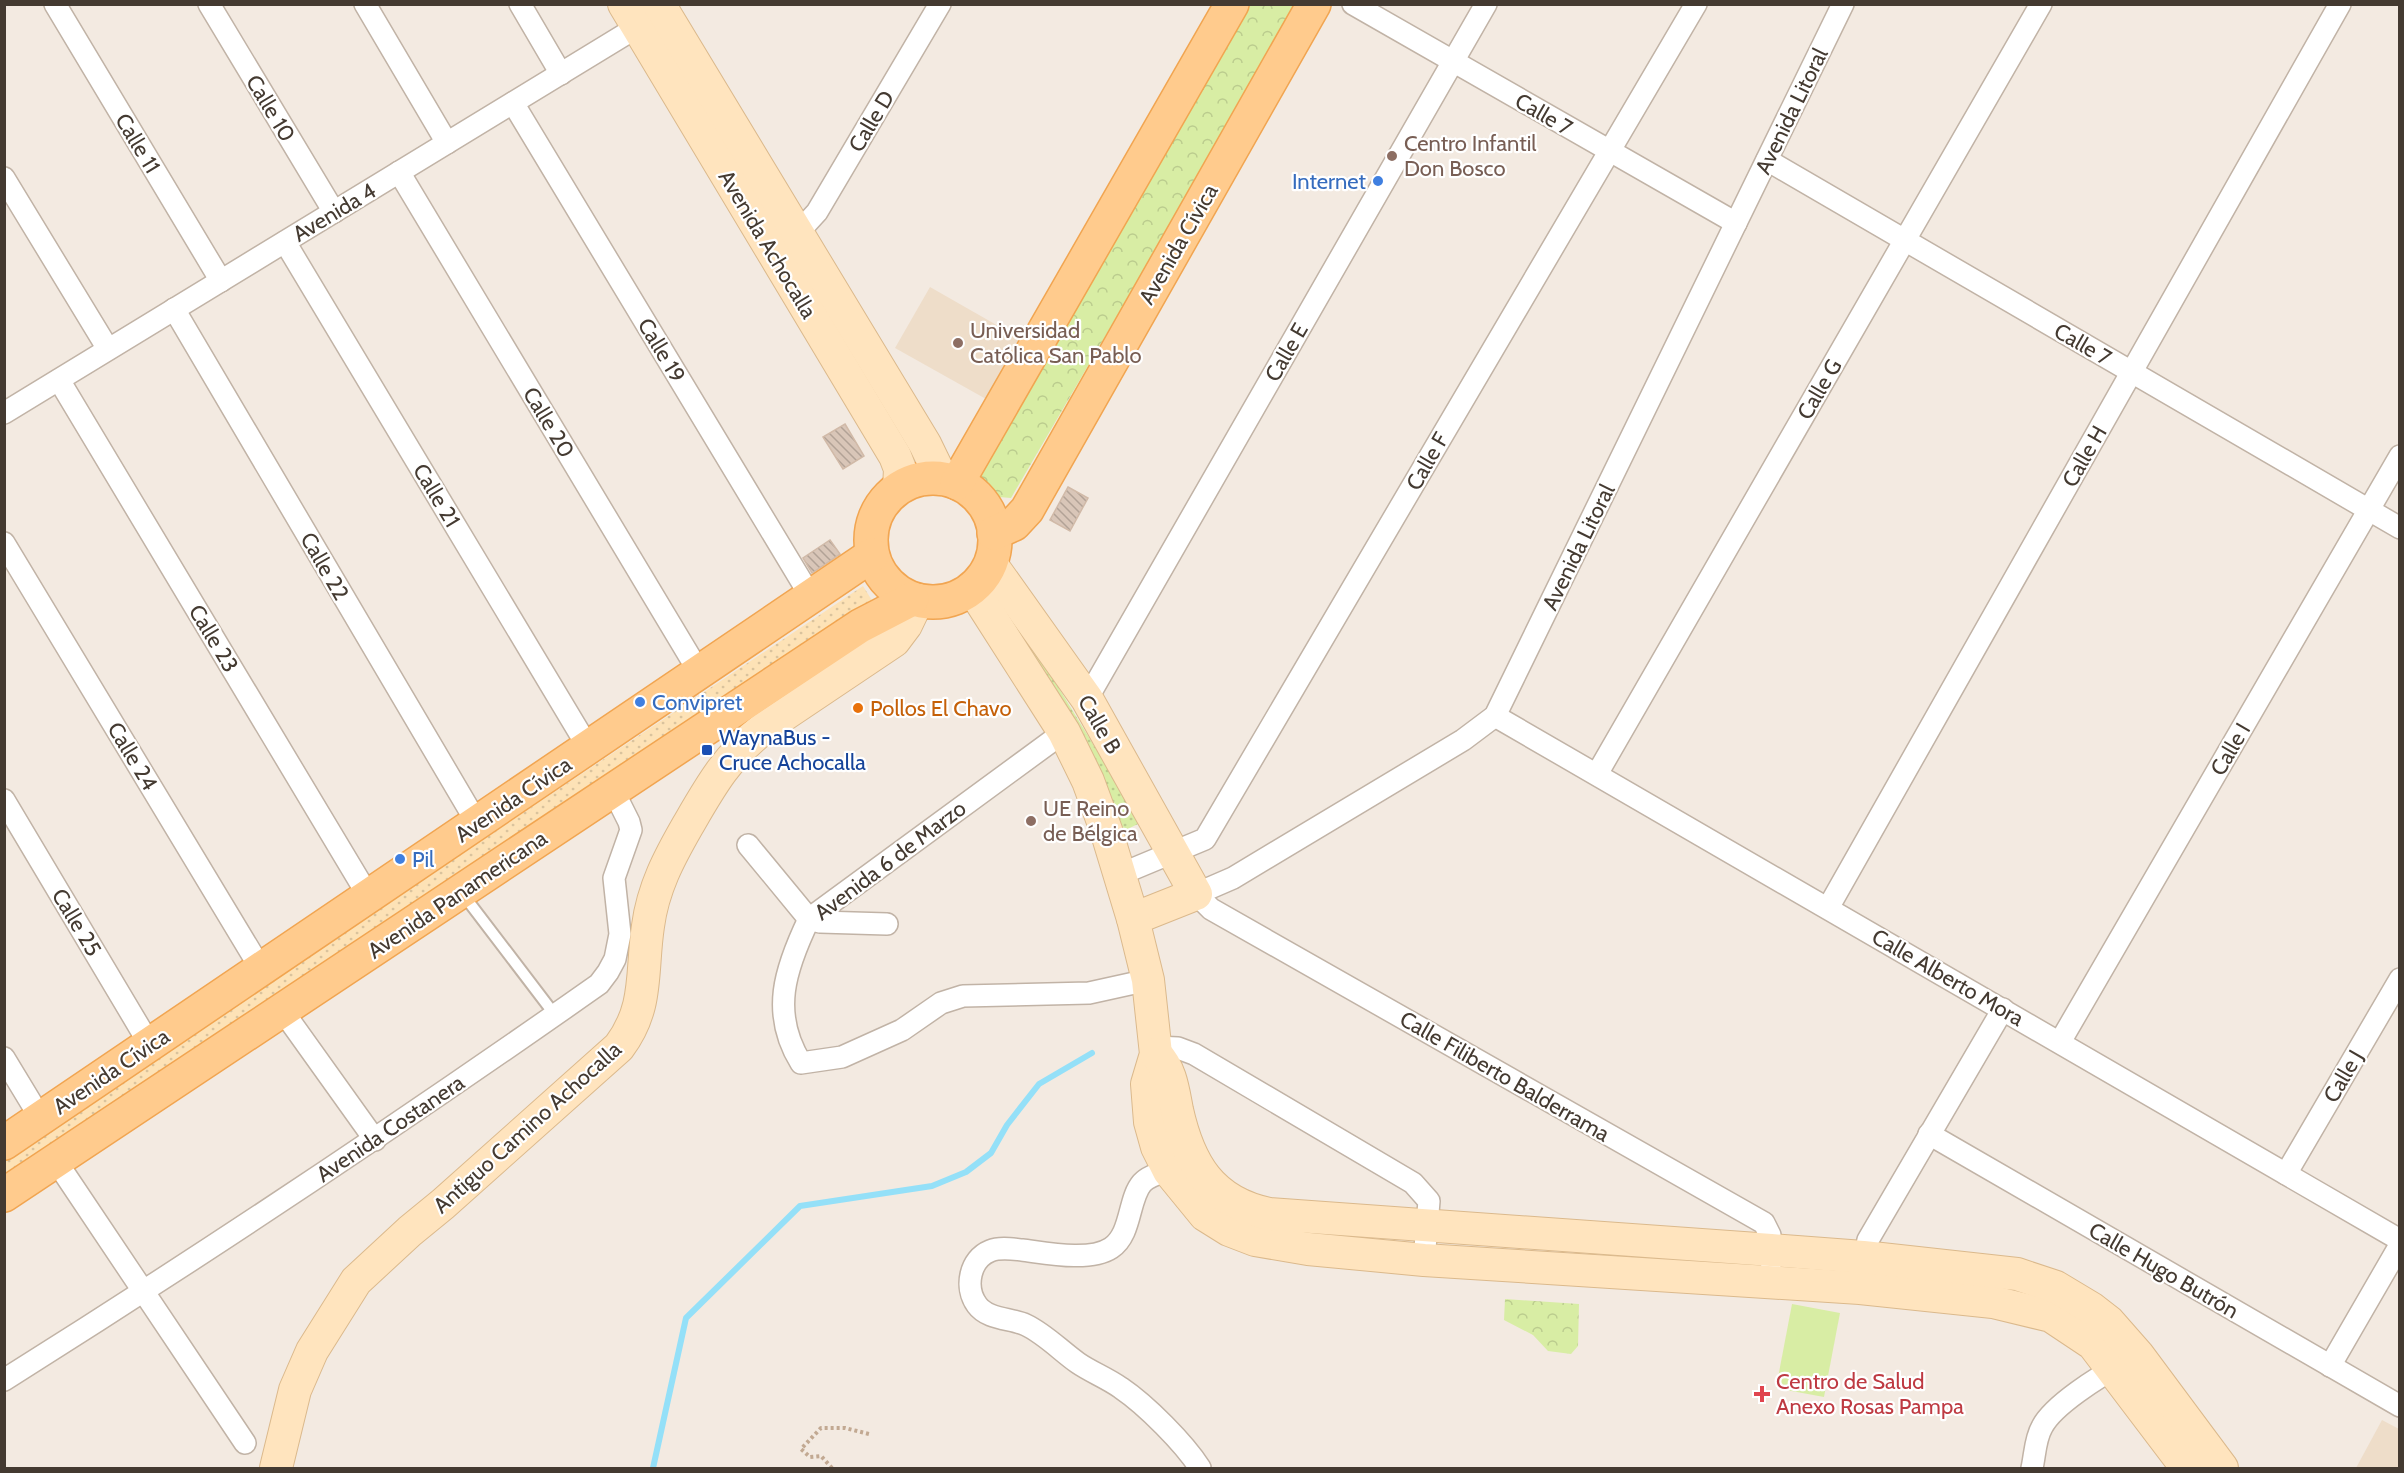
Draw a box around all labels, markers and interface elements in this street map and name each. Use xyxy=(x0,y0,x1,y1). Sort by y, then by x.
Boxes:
street label: Avenida Litoral xyxy=(1749,43,1834,179)
street label: Calle 10 xyxy=(240,70,301,147)
street label: Calle D xyxy=(843,86,900,157)
street label: Calle 7 xyxy=(1510,87,1577,142)
street label: Calle 11 xyxy=(109,108,166,178)
place label: Centro Infantil Don Bosco xyxy=(1404,130,1537,182)
marker: Centro Infantil Don Bosco xyxy=(1385,149,1399,163)
street label: Avenida Achocalla xyxy=(713,165,823,324)
place label: Internet xyxy=(1292,168,1367,195)
marker: Internet xyxy=(1371,174,1385,188)
street label: Avenida 4 xyxy=(288,177,381,248)
street label: Avenida Cívica xyxy=(1133,179,1224,309)
street label: Calle 19 xyxy=(632,313,691,387)
place label: Universidad Católica San Pablo xyxy=(970,317,1142,369)
street label: Calle 7 xyxy=(2049,317,2116,372)
street label: Calle E xyxy=(1259,318,1314,386)
marker: Universidad Católica San Pablo xyxy=(951,336,965,350)
street label: Calle G xyxy=(1791,354,1847,424)
street label: Calle 20 xyxy=(517,382,580,462)
street label: Calle H xyxy=(2056,421,2113,492)
street label: Calle F xyxy=(1400,427,1455,495)
street label: Calle 21 xyxy=(407,459,466,532)
street label: Avenida Litoral xyxy=(1536,479,1621,615)
street label: Calle 22 xyxy=(294,528,355,605)
street label: Calle 23 xyxy=(183,600,244,677)
place label: Convipret xyxy=(652,689,743,716)
street label: Calle B xyxy=(1072,690,1127,759)
marker: Convipret xyxy=(633,695,647,709)
place label: Pollos El Chavo xyxy=(870,695,1012,722)
marker: Pollos El Chavo xyxy=(851,701,865,715)
street label: Calle 24 xyxy=(102,717,164,796)
street label: Calle I xyxy=(2205,718,2256,780)
place label: WaynaBus - Cruce Achocalla xyxy=(719,724,866,776)
marker: WaynaBus - Cruce Achocalla xyxy=(700,743,714,757)
street label: Avenida Cívica xyxy=(450,750,577,848)
street label: Avenida 6 de Marzo xyxy=(809,795,971,926)
place label: UE Reino de Bélgica xyxy=(1043,795,1138,847)
marker: UE Reino de Bélgica xyxy=(1024,814,1038,828)
street label: Avenida Panamericana xyxy=(362,824,552,965)
place label: Pil xyxy=(412,846,435,873)
marker: Pil xyxy=(393,852,407,866)
street label: Calle 25 xyxy=(46,884,107,961)
street label: Calle Alberto Mora xyxy=(1867,923,2029,1032)
street label: Calle Filiberto Balderrama xyxy=(1395,1005,1615,1148)
street label: Avenida Cívica xyxy=(48,1022,175,1120)
street label: Antiguo Camino Achocalla xyxy=(428,1036,627,1219)
street label: Calle J xyxy=(2318,1045,2369,1107)
street label: Avenida Costanera xyxy=(311,1069,470,1188)
street label: Calle Hugo Butrón xyxy=(2084,1217,2243,1324)
place label: Centro de Salud Anexo Rosas Pampa xyxy=(1776,1368,1964,1420)
marker: Centro de Salud Anexo Rosas Pampa xyxy=(1753,1385,1771,1403)

